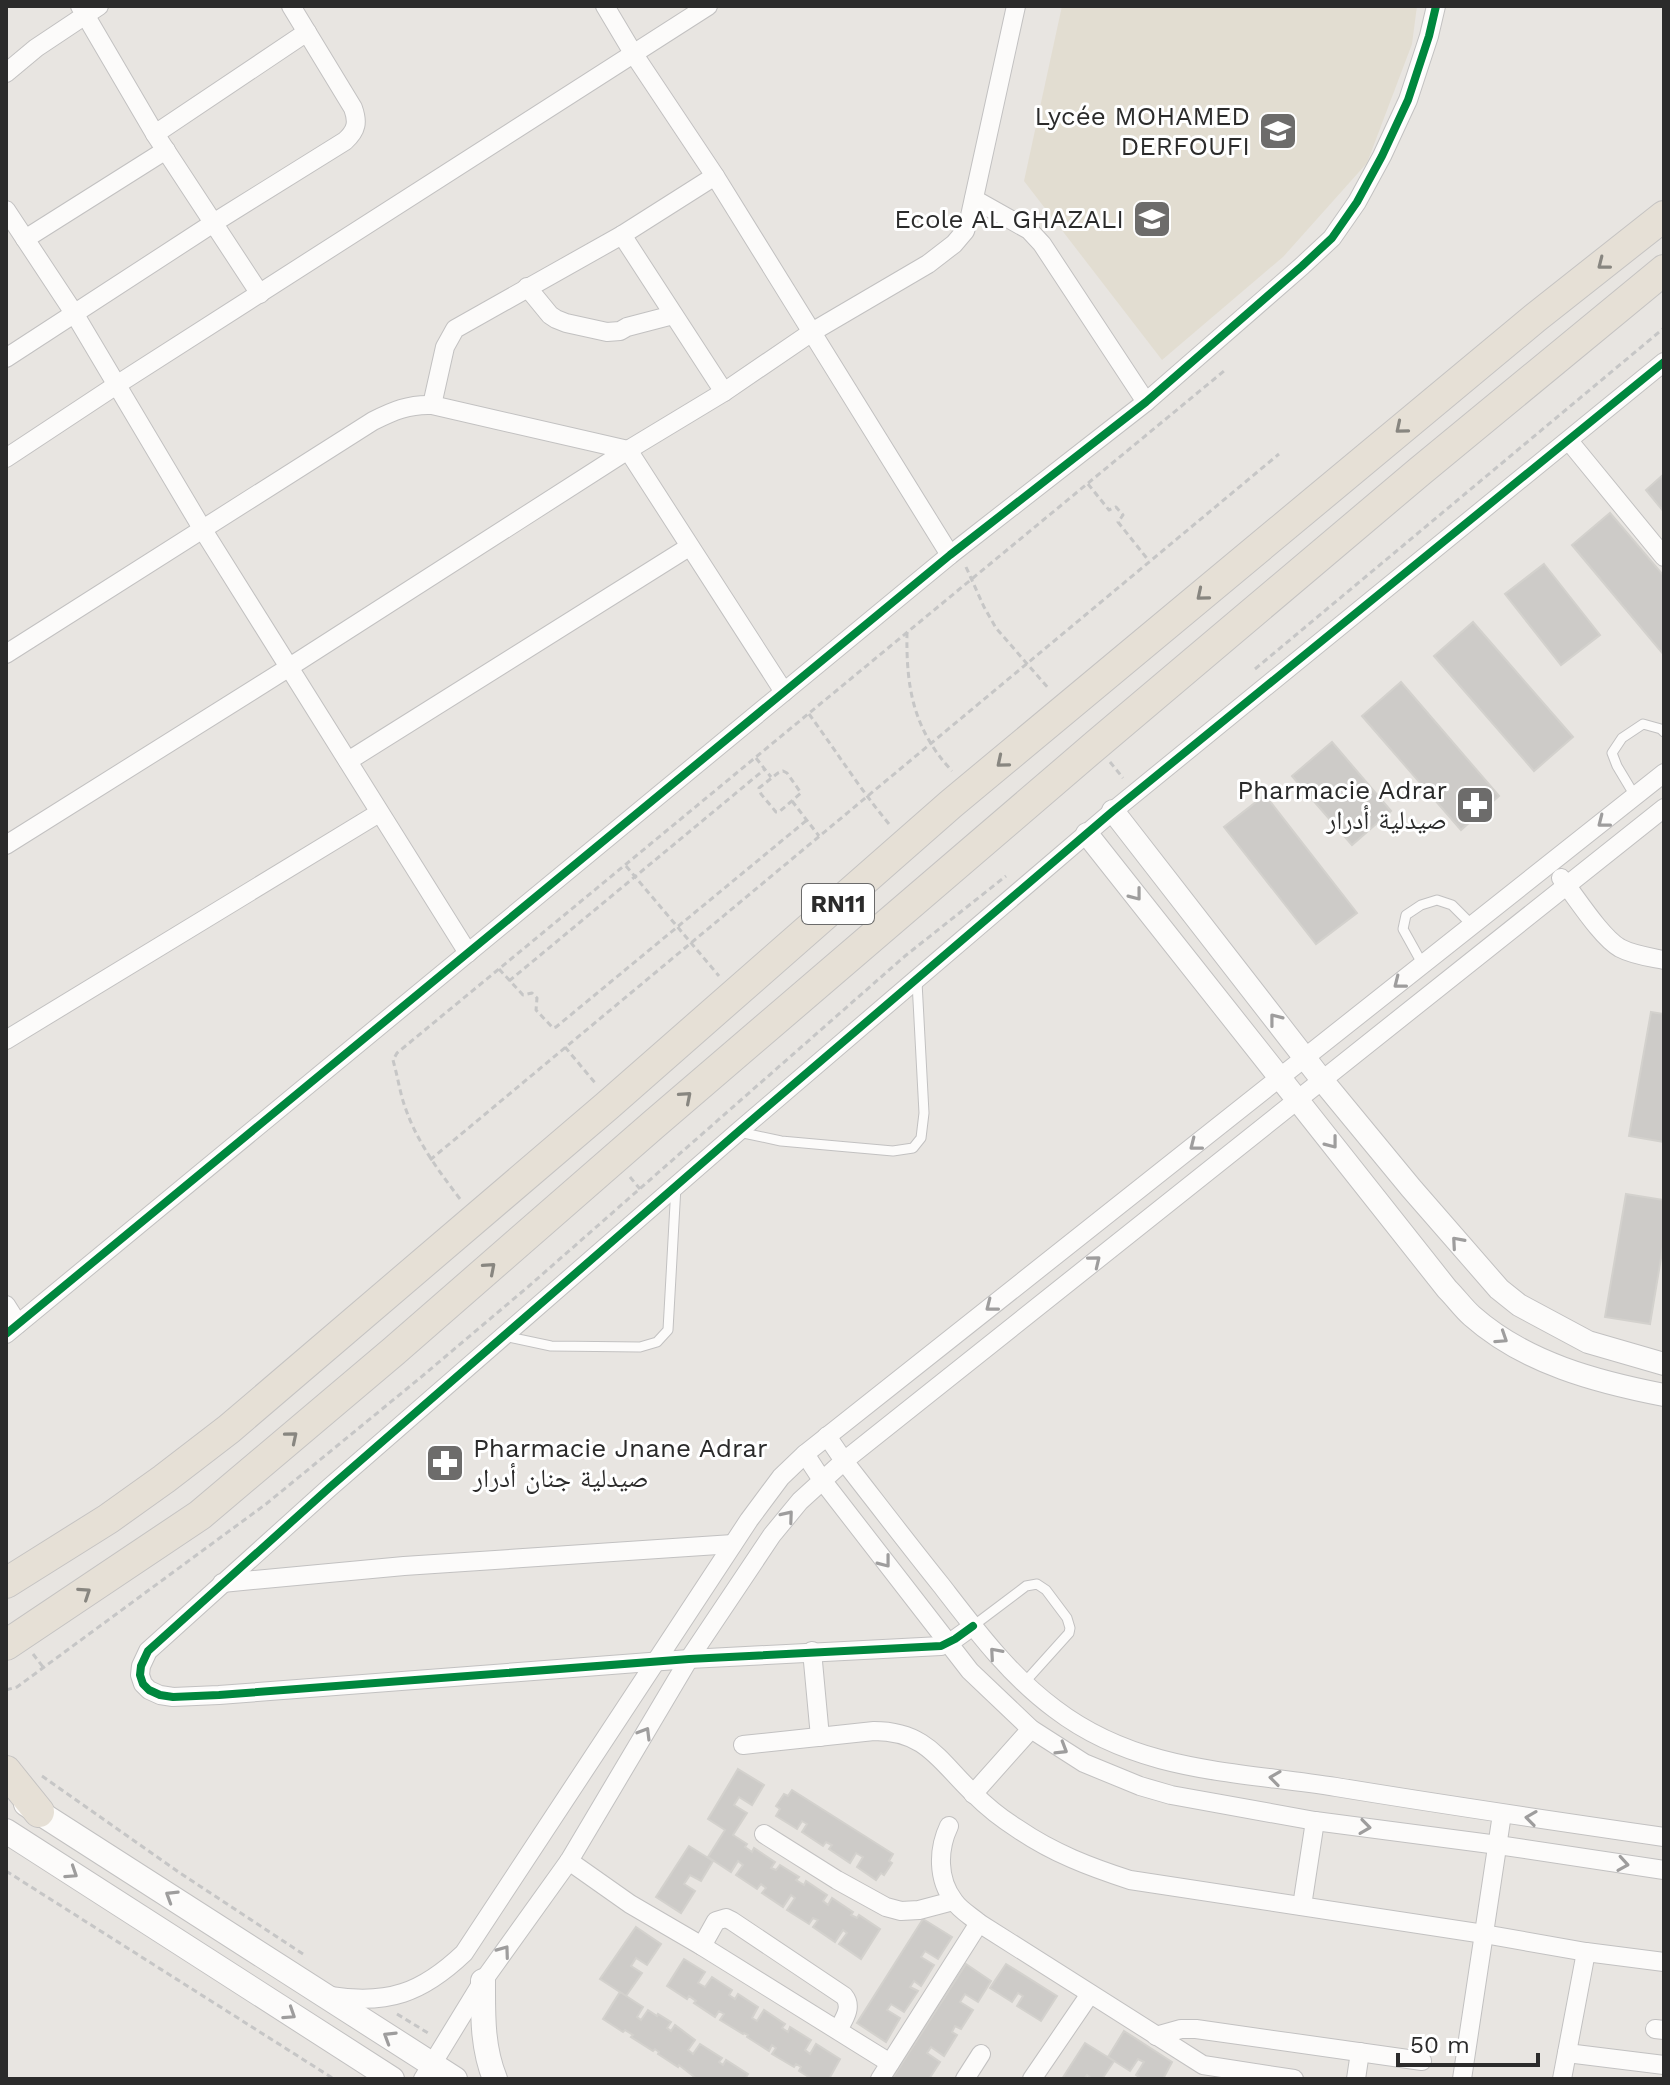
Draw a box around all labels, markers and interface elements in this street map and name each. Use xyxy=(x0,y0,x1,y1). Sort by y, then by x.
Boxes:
place label: Lycée MOHAMED DERFOUFI xyxy=(1035,101,1250,161)
school or university icon: Lycée MOHAMED DERFOUFI xyxy=(1257,110,1299,152)
school or university icon: Ecole AL GHAZALI xyxy=(1131,198,1173,240)
place label: Ecole AL GHAZALI xyxy=(894,204,1124,234)
one-way arrow xyxy=(1598,254,1612,269)
one-way arrow xyxy=(1396,418,1411,433)
one-way arrow xyxy=(1196,585,1211,599)
one-way arrow xyxy=(997,752,1012,767)
place label: Pharmacie Adrar صيدلية أدرار xyxy=(1237,775,1447,835)
pharmacy icon: Pharmacie Adrar صيدلية أدرار xyxy=(1454,784,1496,826)
one-way arrow xyxy=(1597,812,1612,826)
road number: RN11 xyxy=(802,884,874,924)
one-way arrow xyxy=(1126,886,1140,901)
one-way arrow xyxy=(1393,974,1408,988)
one-way arrow xyxy=(1270,1013,1284,1028)
one-way arrow xyxy=(676,1092,691,1107)
one-way arrow xyxy=(1322,1134,1337,1148)
one-way arrow xyxy=(1190,1135,1204,1150)
one-way arrow xyxy=(1452,1236,1467,1251)
one-way arrow xyxy=(1086,1256,1101,1270)
one-way arrow xyxy=(480,1263,495,1277)
one-way arrow xyxy=(986,1296,1000,1311)
one-way arrow xyxy=(1493,1328,1508,1343)
one-way arrow xyxy=(283,1432,297,1447)
place label: Pharmacie Jnane Adrar صيدلية جنان أدرار xyxy=(472,1433,768,1494)
pharmacy icon: Pharmacie Jnane Adrar صيدلية جنان أدرار xyxy=(424,1442,466,1484)
one-way arrow xyxy=(778,1511,793,1525)
one-way arrow xyxy=(875,1553,889,1567)
one-way arrow xyxy=(76,1588,90,1603)
one-way arrow xyxy=(991,1647,1005,1662)
one-way arrow xyxy=(635,1727,651,1742)
one-way arrow xyxy=(1053,1740,1068,1755)
one-way arrow xyxy=(1268,1770,1281,1787)
one-way arrow xyxy=(1525,1810,1538,1827)
one-way arrow xyxy=(1359,1819,1372,1836)
one-way arrow xyxy=(1616,1855,1630,1872)
one-way arrow xyxy=(63,1863,78,1878)
one-way arrow xyxy=(165,1891,180,1906)
one-way arrow xyxy=(494,1945,509,1960)
one-way arrow xyxy=(282,2004,296,2019)
scale bar xyxy=(1398,2017,1538,2067)
text: 50 m xyxy=(1410,2031,1470,2059)
one-way arrow xyxy=(383,2032,398,2047)

